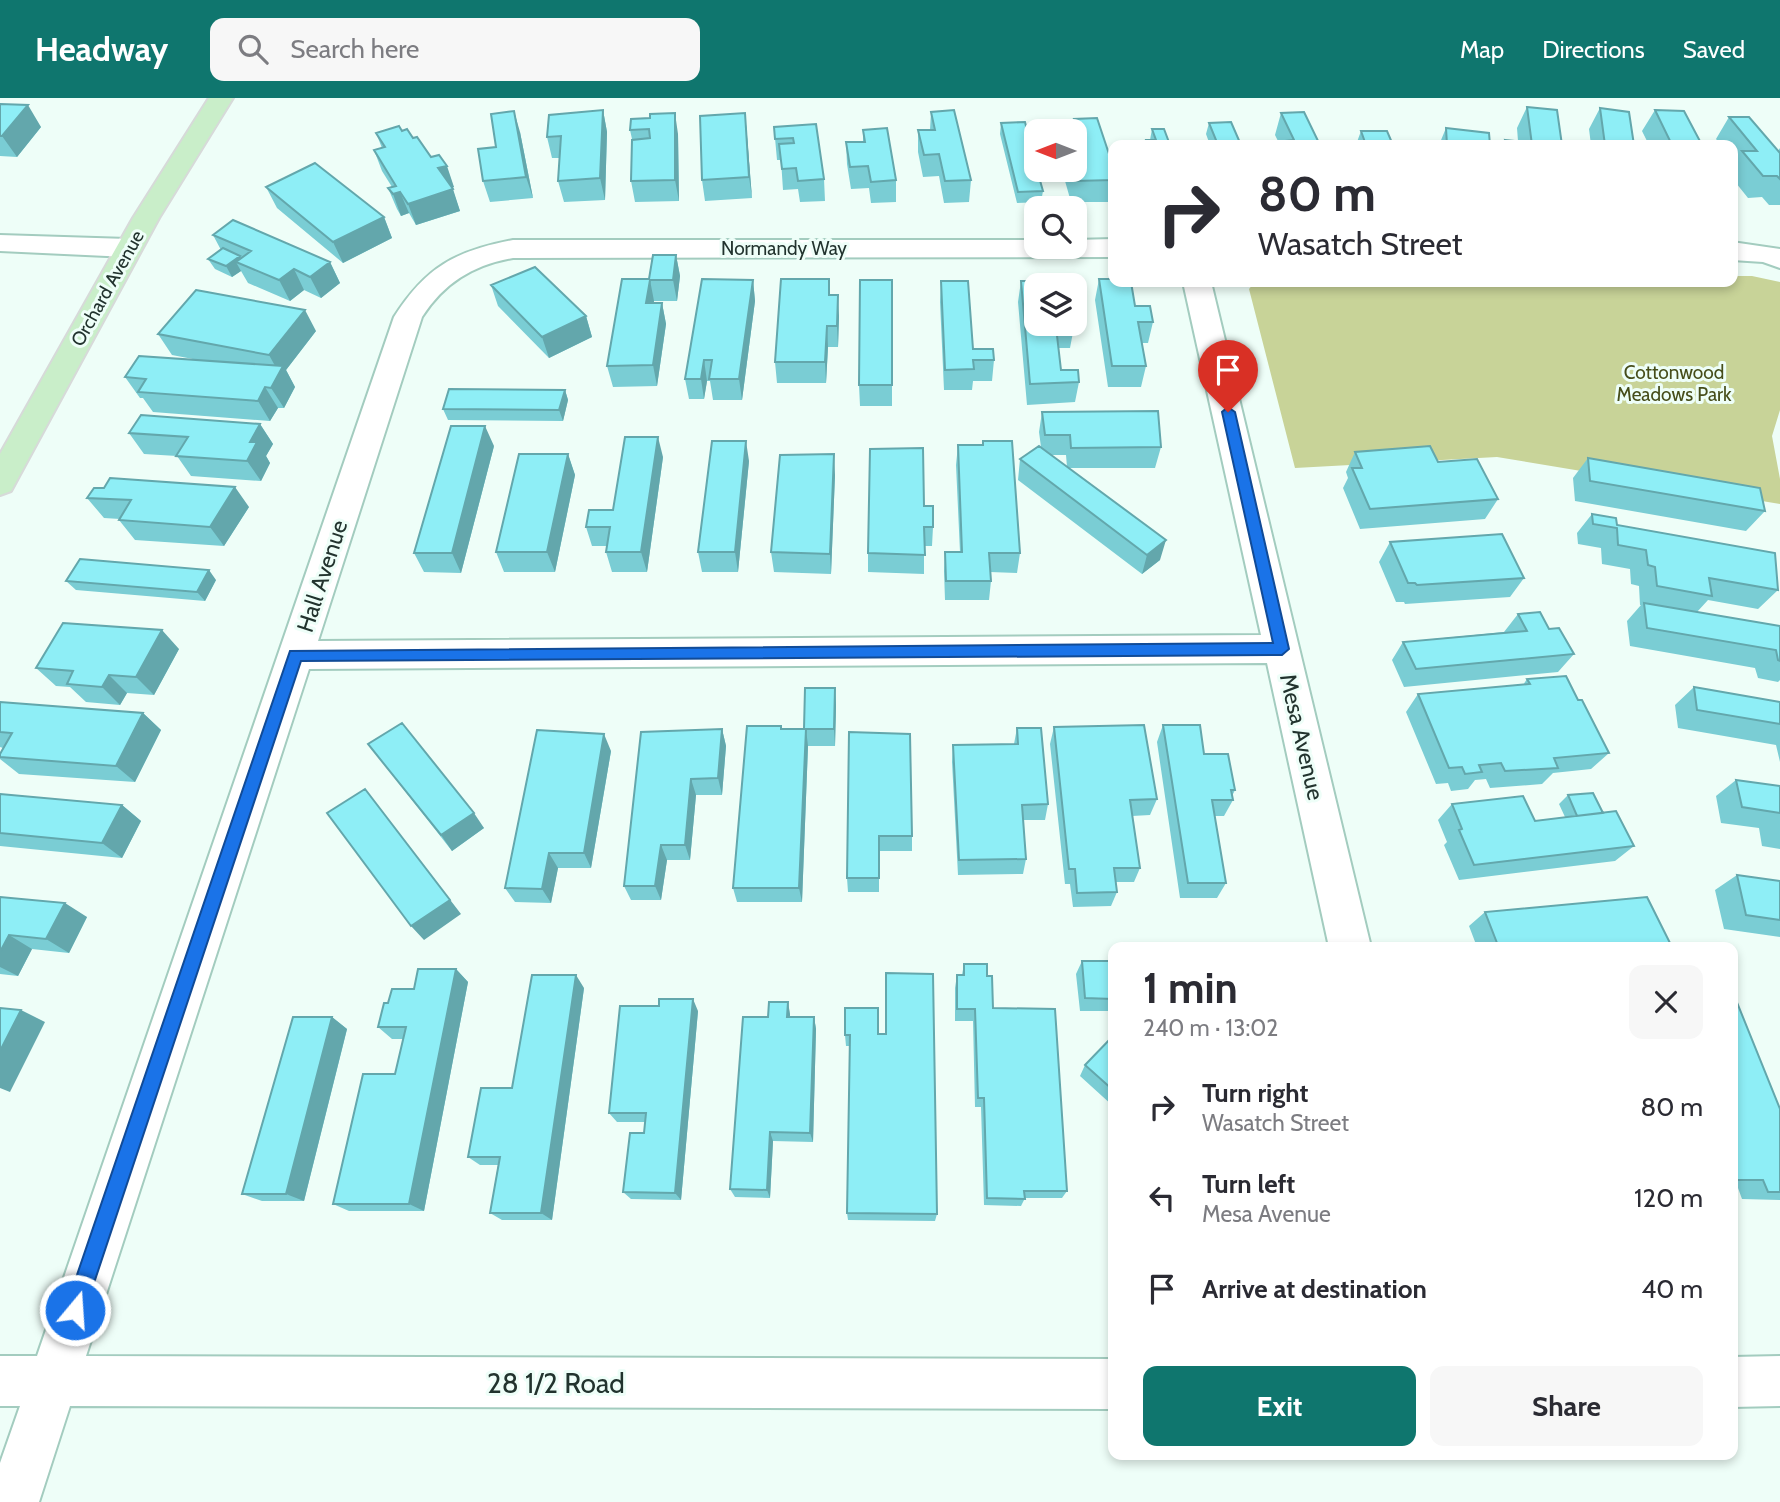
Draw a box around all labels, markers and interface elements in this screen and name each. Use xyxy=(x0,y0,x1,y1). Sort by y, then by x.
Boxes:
search box xyxy=(210,18,700,81)
text: Headway xyxy=(35,29,168,69)
icon: search xyxy=(234,30,272,68)
text: Search here xyxy=(290,33,419,65)
text: Map xyxy=(1460,35,1504,64)
text: Directions xyxy=(1542,35,1645,64)
text: Saved xyxy=(1683,35,1745,64)
north arrow xyxy=(1024,119,1087,182)
map controls xyxy=(1024,119,1087,336)
text: 80 m xyxy=(1258,164,1376,223)
icon: right xyxy=(1143,168,1234,259)
button: search xyxy=(1024,196,1087,259)
text: Wasatch Street xyxy=(1258,224,1463,263)
street label: Orchard Avenue xyxy=(66,226,149,350)
street label: Normandy Way xyxy=(721,237,847,260)
button: layers xyxy=(1024,273,1087,336)
pin xyxy=(1198,340,1258,412)
icon: arrive xyxy=(1209,351,1247,389)
park label: Cottonwood Meadows Park xyxy=(1616,361,1732,406)
street label: Hall Avenue xyxy=(291,516,353,635)
street label: Mesa Avenue xyxy=(1274,671,1330,803)
text: 1 min xyxy=(1143,962,1238,1014)
button: close xyxy=(1629,965,1703,1039)
text: 240 m · 13:02 xyxy=(1143,1014,1278,1042)
text: Turn right xyxy=(1202,1077,1308,1109)
icon: right xyxy=(1143,1088,1181,1126)
text: 80 m xyxy=(1640,1091,1703,1123)
text: Wasatch Street xyxy=(1202,1109,1349,1137)
text: Turn left xyxy=(1202,1168,1295,1200)
icon: left xyxy=(1143,1179,1181,1217)
text: 120 m xyxy=(1634,1182,1703,1214)
text: Mesa Avenue xyxy=(1202,1200,1331,1228)
icon: arrive xyxy=(1143,1270,1181,1308)
position arrow xyxy=(38,1273,112,1347)
text: Arrive at destination xyxy=(1202,1273,1427,1305)
text: 40 m xyxy=(1641,1273,1703,1305)
street label: 28 1/2 Road xyxy=(487,1366,625,1400)
button: Exit xyxy=(1143,1366,1416,1446)
button: Share xyxy=(1430,1366,1703,1446)

